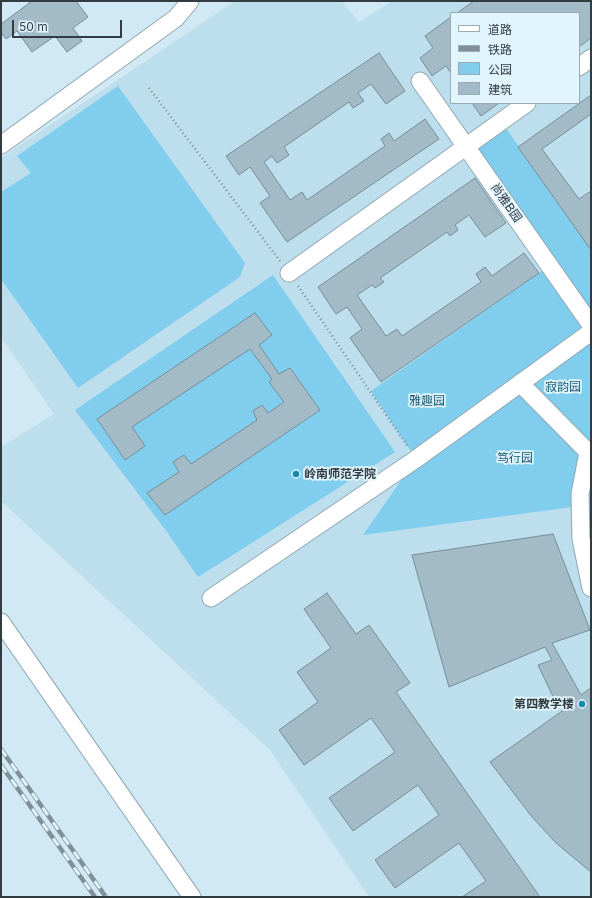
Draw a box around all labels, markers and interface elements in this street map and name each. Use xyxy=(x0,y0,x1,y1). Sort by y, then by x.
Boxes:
scale bar xyxy=(14,12,124,38)
legend xyxy=(450,12,580,104)
text: 50 m xyxy=(19,19,48,34)
text: 道路 xyxy=(488,22,512,37)
text: 铁路 xyxy=(488,42,512,57)
text: 公园 xyxy=(488,62,512,77)
text: 建筑 xyxy=(488,82,512,97)
street label: 尚雅B园 xyxy=(488,181,524,225)
park label: 寂韵园 xyxy=(545,380,581,394)
park label: 雅趣园 xyxy=(409,394,445,408)
park label: 笃行园 xyxy=(497,451,533,465)
place label: 岭南师范学院 xyxy=(304,467,376,481)
marker: 岭南师范学院 xyxy=(291,469,301,479)
place label: 第四教学楼 xyxy=(514,697,574,711)
marker: 第四教学楼 xyxy=(577,699,587,709)

